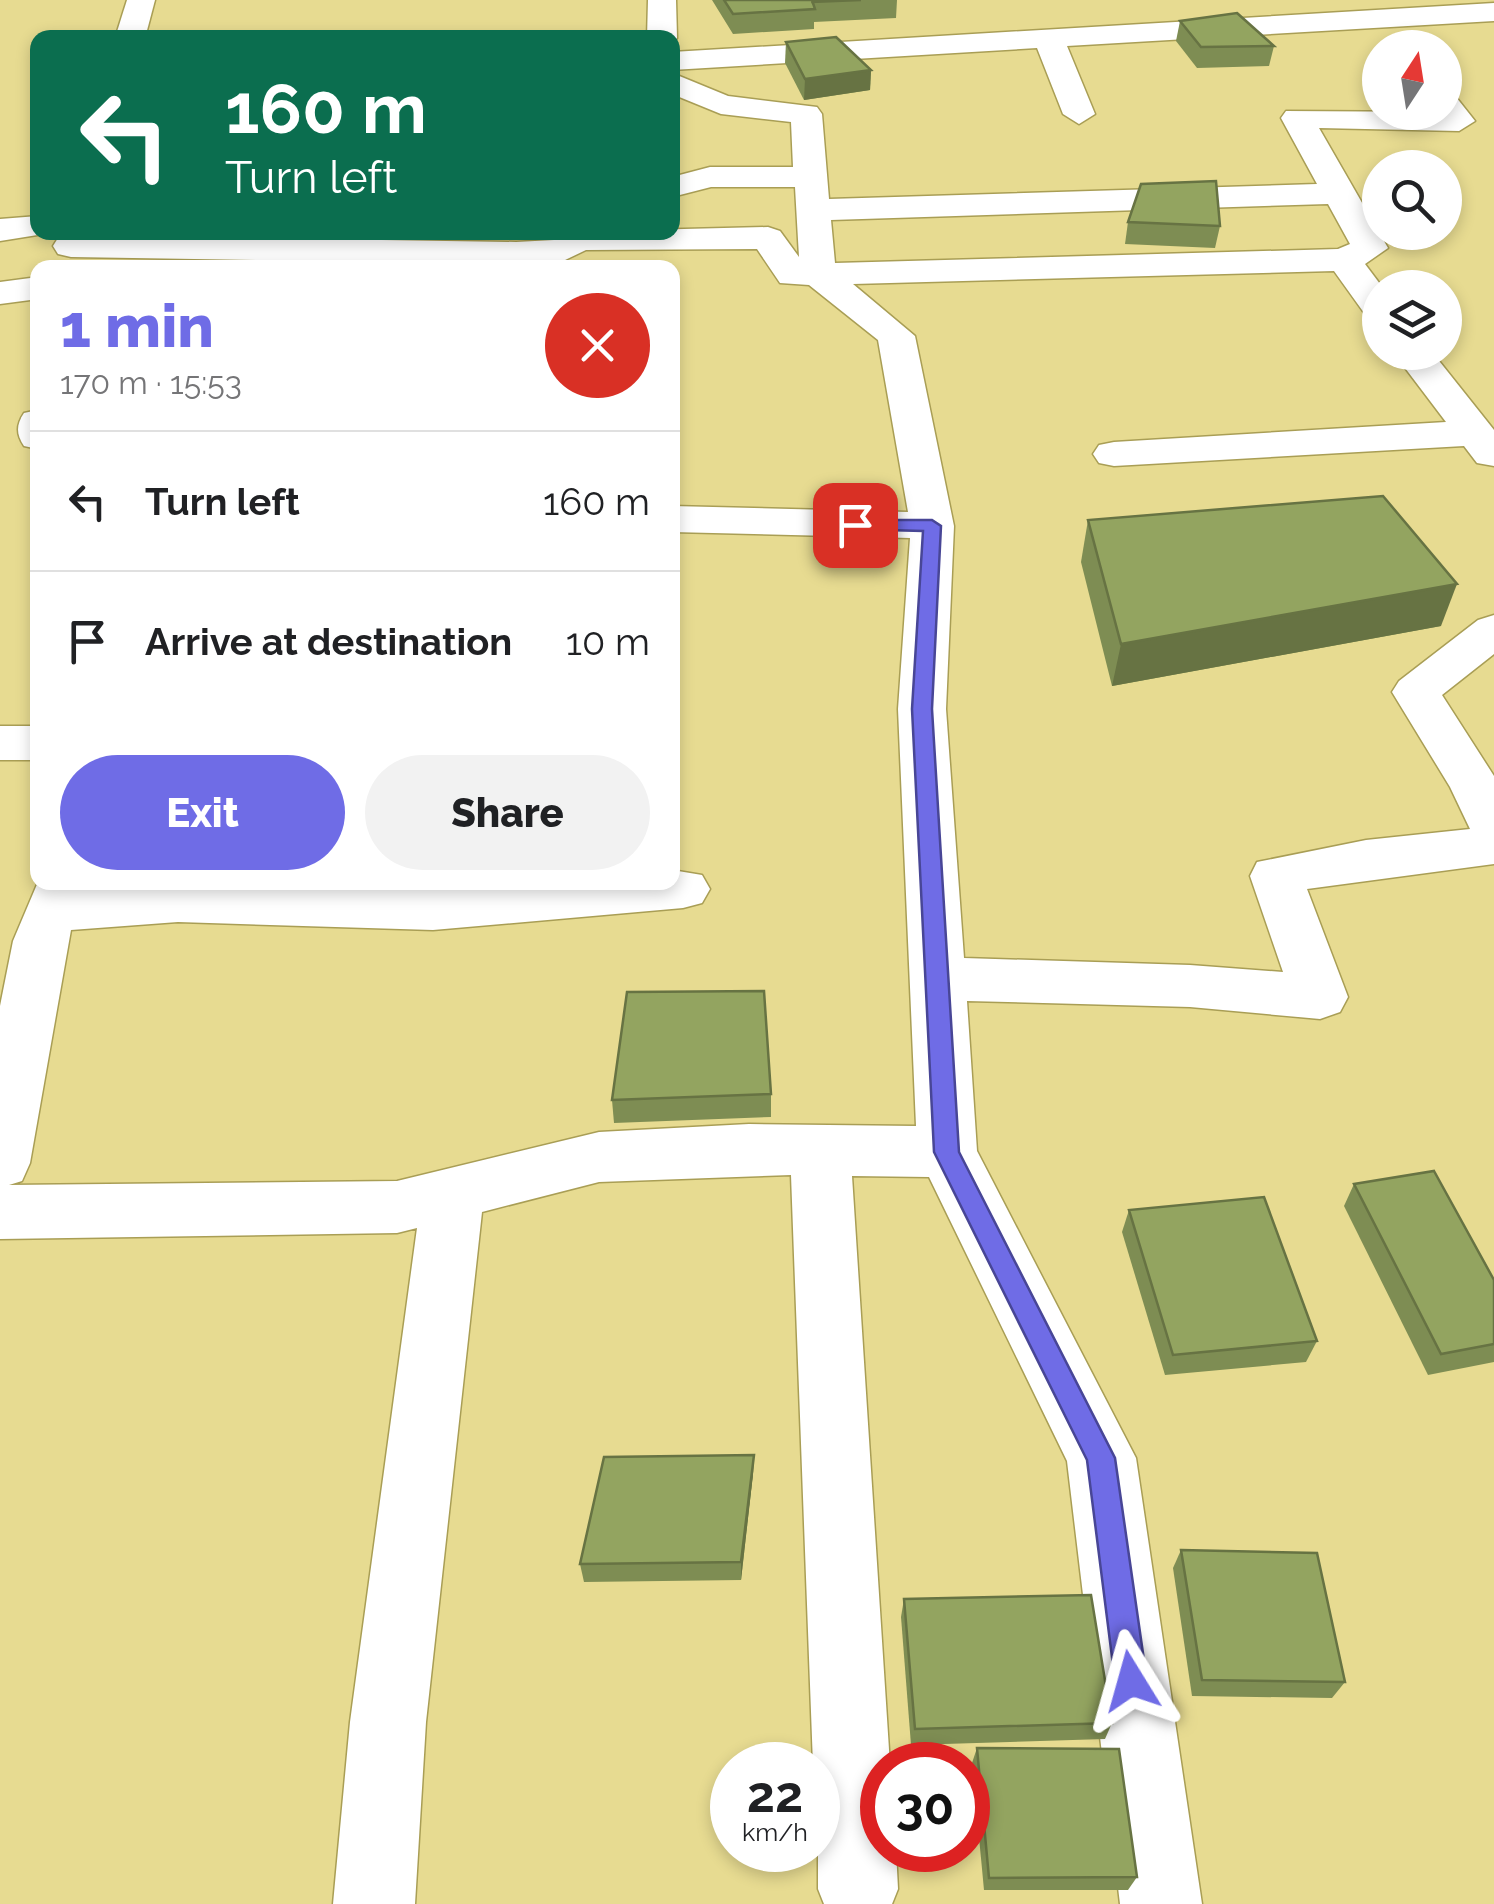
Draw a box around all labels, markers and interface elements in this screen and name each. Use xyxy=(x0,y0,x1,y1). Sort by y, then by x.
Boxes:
north arrow xyxy=(1362,30,1462,130)
map controls xyxy=(1362,30,1462,370)
text: 160 m xyxy=(225,67,427,149)
icon: left xyxy=(60,70,190,200)
button: search xyxy=(1362,150,1462,250)
text: Turn left xyxy=(225,151,397,204)
button: layers xyxy=(1362,270,1462,370)
text: 1 min xyxy=(60,291,214,361)
button: close xyxy=(545,293,650,398)
text: 170 m · 15:53 xyxy=(60,364,242,401)
icon: left xyxy=(60,474,115,529)
text: Turn left xyxy=(145,479,300,524)
text: 160 m xyxy=(543,479,650,524)
pin xyxy=(813,483,898,568)
icon: arrive xyxy=(828,498,883,553)
icon: arrive xyxy=(60,614,115,669)
text: Arrive at destination xyxy=(145,619,512,664)
text: 10 m xyxy=(566,619,650,664)
button: Exit xyxy=(60,755,345,870)
button: Share xyxy=(365,755,650,870)
position arrow xyxy=(1079,1629,1183,1733)
speed limit sign: 30 xyxy=(860,1742,990,1872)
text: 22 xyxy=(747,1765,803,1824)
text: km/h xyxy=(742,1817,808,1847)

